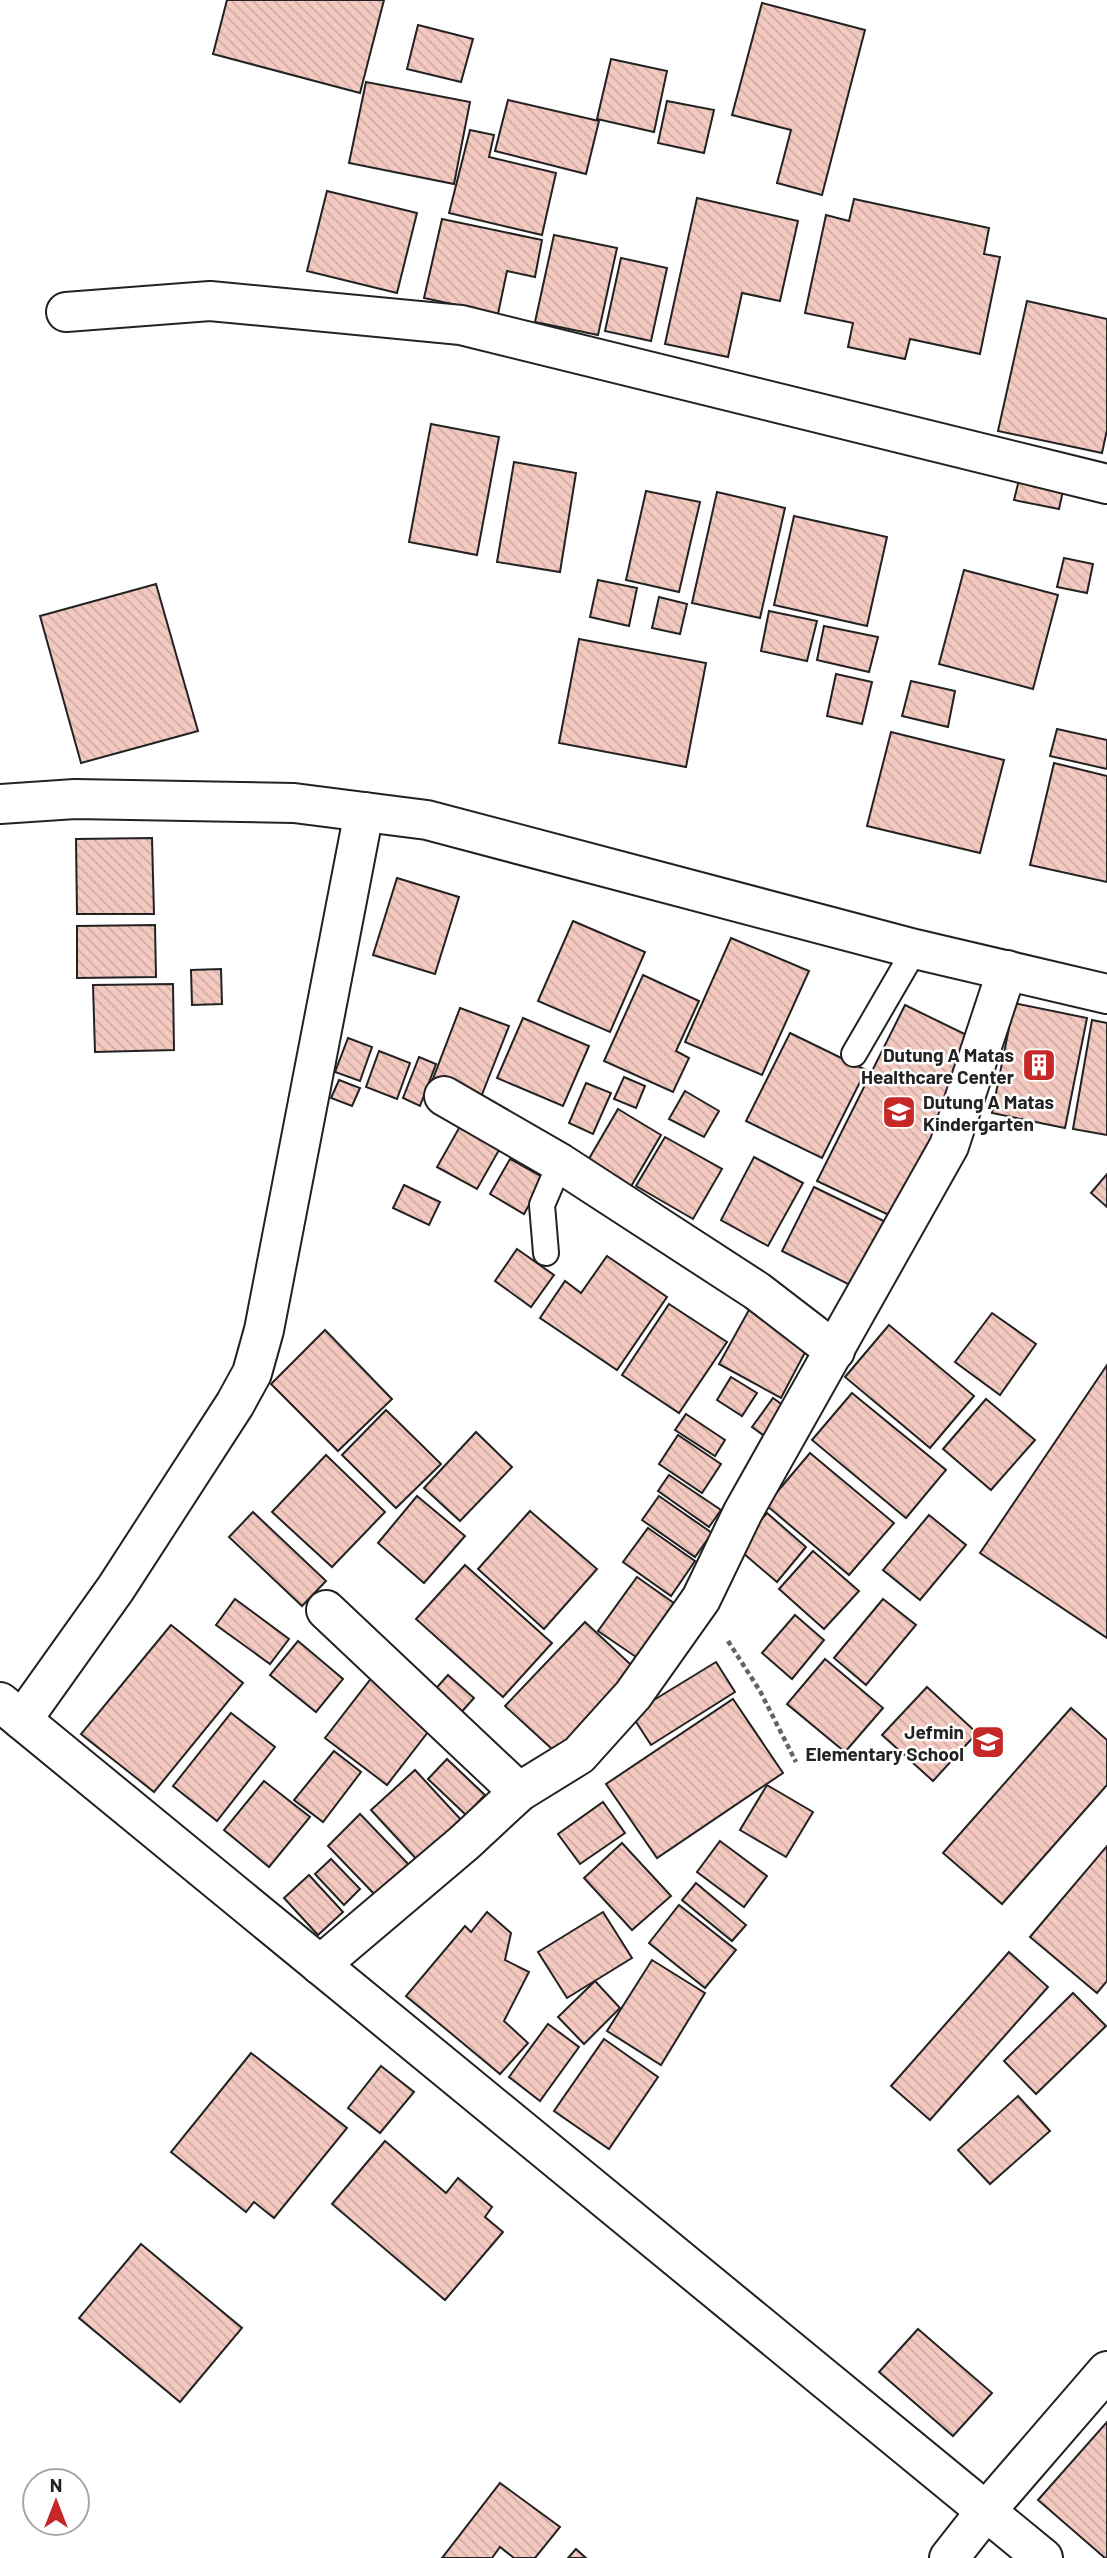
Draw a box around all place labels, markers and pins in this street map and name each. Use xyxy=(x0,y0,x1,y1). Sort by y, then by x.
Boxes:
place label: Dutung A Matas Healthcare Center xyxy=(861,1043,1015,1088)
building icon: Dutung A Matas Healthcare Center xyxy=(1020,1046,1058,1084)
place label: Dutung A Matas Kindergarten xyxy=(923,1090,1054,1135)
school or university icon: Dutung A Matas Kindergarten xyxy=(880,1093,918,1131)
place label: Jefmin Elementary School xyxy=(806,1720,964,1765)
school or university icon: Jefmin Elementary School xyxy=(969,1723,1007,1761)

